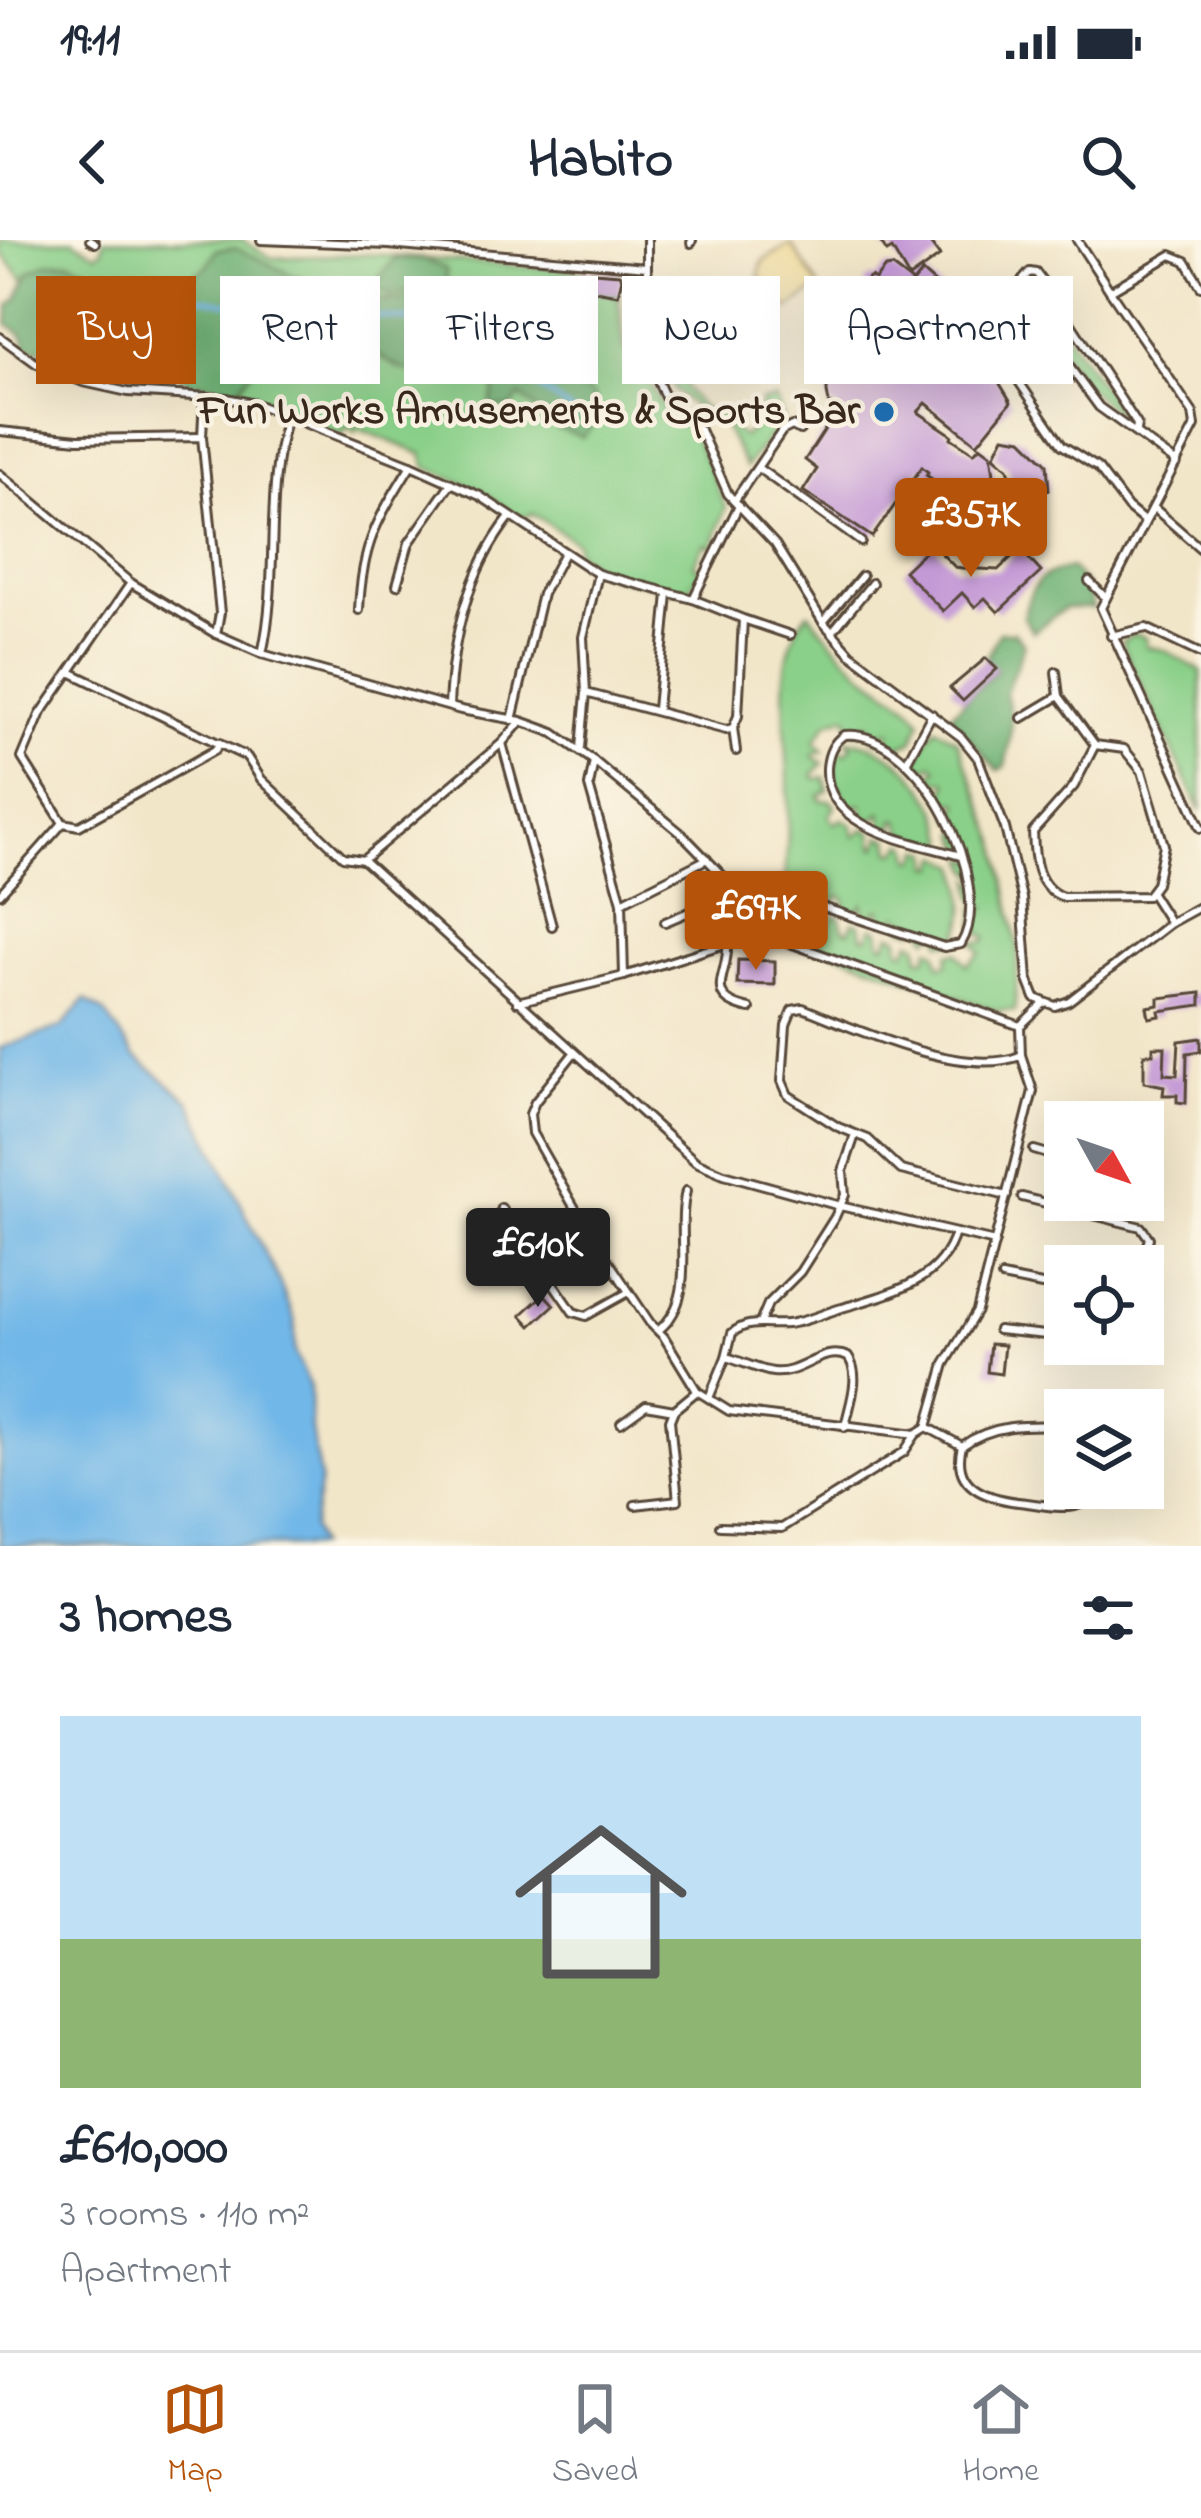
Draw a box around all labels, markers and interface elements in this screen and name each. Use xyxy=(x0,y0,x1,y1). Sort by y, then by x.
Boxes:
text: 19:11 xyxy=(60,9,120,75)
text: Habito xyxy=(528,123,673,201)
icon: back xyxy=(60,129,126,195)
icon: search xyxy=(1075,129,1141,195)
chip: Buy xyxy=(36,276,196,384)
chip: Rent xyxy=(220,276,380,384)
chip: Filters xyxy=(404,276,598,384)
chip: New xyxy=(622,276,780,384)
chip: Apartment xyxy=(804,276,1073,384)
place label: Fun Works Amusements & Sports Bar xyxy=(196,382,861,443)
marker: Fun Works Amusements & Sports Bar xyxy=(871,399,897,425)
pin: £357K xyxy=(887,478,1055,580)
text: £357K xyxy=(922,488,1020,545)
pin: £697K xyxy=(672,871,840,973)
text: £697K xyxy=(712,881,800,938)
north arrow xyxy=(1044,1101,1164,1221)
map controls xyxy=(1044,1101,1164,1509)
pin: £610K xyxy=(454,1208,622,1310)
text: £610K xyxy=(493,1218,583,1275)
button: locate xyxy=(1044,1245,1164,1365)
button: layers xyxy=(1044,1389,1164,1509)
text: 3 homes xyxy=(60,1581,233,1656)
icon: filters xyxy=(1075,1585,1141,1651)
icon: home xyxy=(493,1794,709,2010)
text: £610,000 xyxy=(60,2112,228,2187)
text: 3 rooms · 110 m² xyxy=(60,2187,310,2244)
text: Apartment xyxy=(60,2244,232,2301)
tab: Map xyxy=(162,2376,228,2496)
tab: Saved xyxy=(552,2376,638,2496)
tab: Home xyxy=(962,2376,1039,2496)

